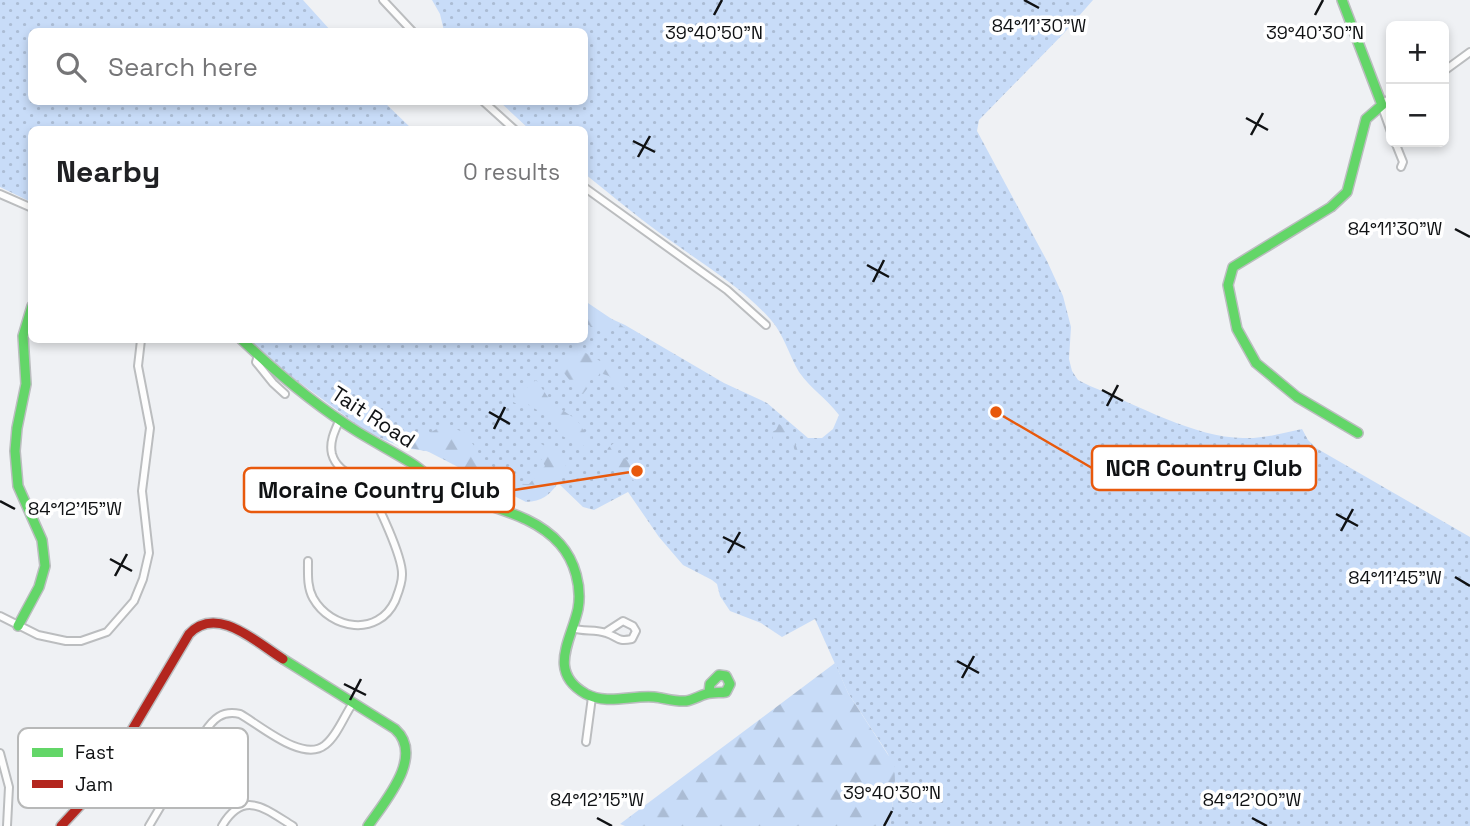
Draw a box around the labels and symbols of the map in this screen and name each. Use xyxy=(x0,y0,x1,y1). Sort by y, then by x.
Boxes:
text: 84°11'30"W xyxy=(992,14,1087,37)
text: 39°40'50"N xyxy=(665,21,763,44)
text: 39°40'30"N xyxy=(1266,21,1364,44)
text: 84°11'30"W xyxy=(1348,217,1443,240)
street label: Tait Road xyxy=(326,380,420,454)
callout: NCR Country Club xyxy=(1092,446,1316,490)
text: NCR Country Club xyxy=(1106,453,1302,483)
callout: Moraine Country Club xyxy=(244,468,514,512)
text: Moraine Country Club xyxy=(258,475,500,505)
text: 84°12'15"W xyxy=(28,497,122,520)
text: 84°11'45"W xyxy=(1348,566,1442,589)
legend xyxy=(18,728,248,808)
text: Fast xyxy=(75,740,115,765)
text: Jam xyxy=(75,772,113,797)
text: 39°40'30"N xyxy=(843,781,941,804)
text: 84°12'15"W xyxy=(550,788,644,811)
text: 84°12'00"W xyxy=(1203,788,1302,811)

